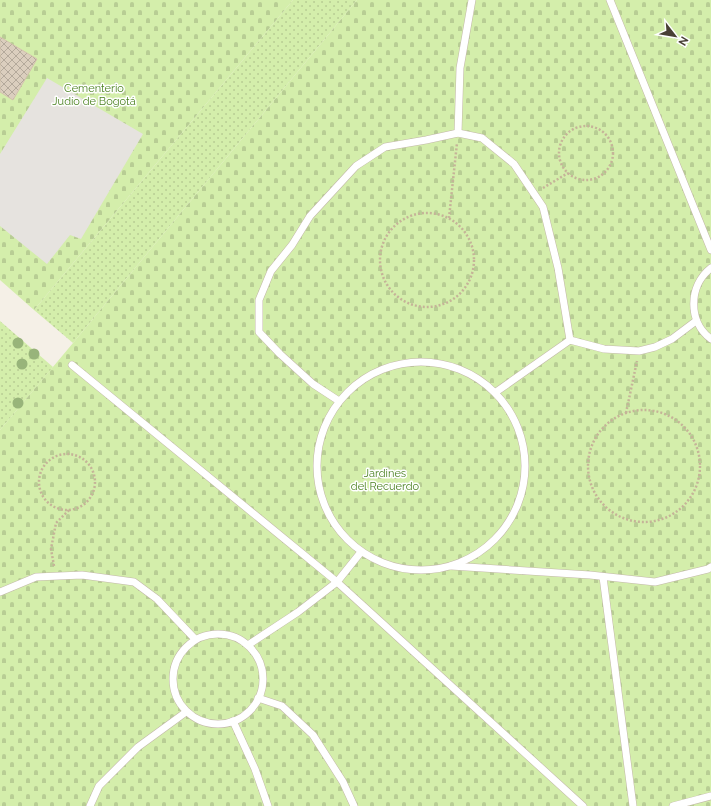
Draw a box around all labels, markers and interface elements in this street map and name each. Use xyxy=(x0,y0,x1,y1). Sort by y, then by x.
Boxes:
north arrow xyxy=(655,16,695,56)
text: N xyxy=(675,34,691,48)
park label: Cementerio Judío de Bogotá xyxy=(52,82,136,108)
park label: Jardines del Recuerdo xyxy=(351,467,420,493)

